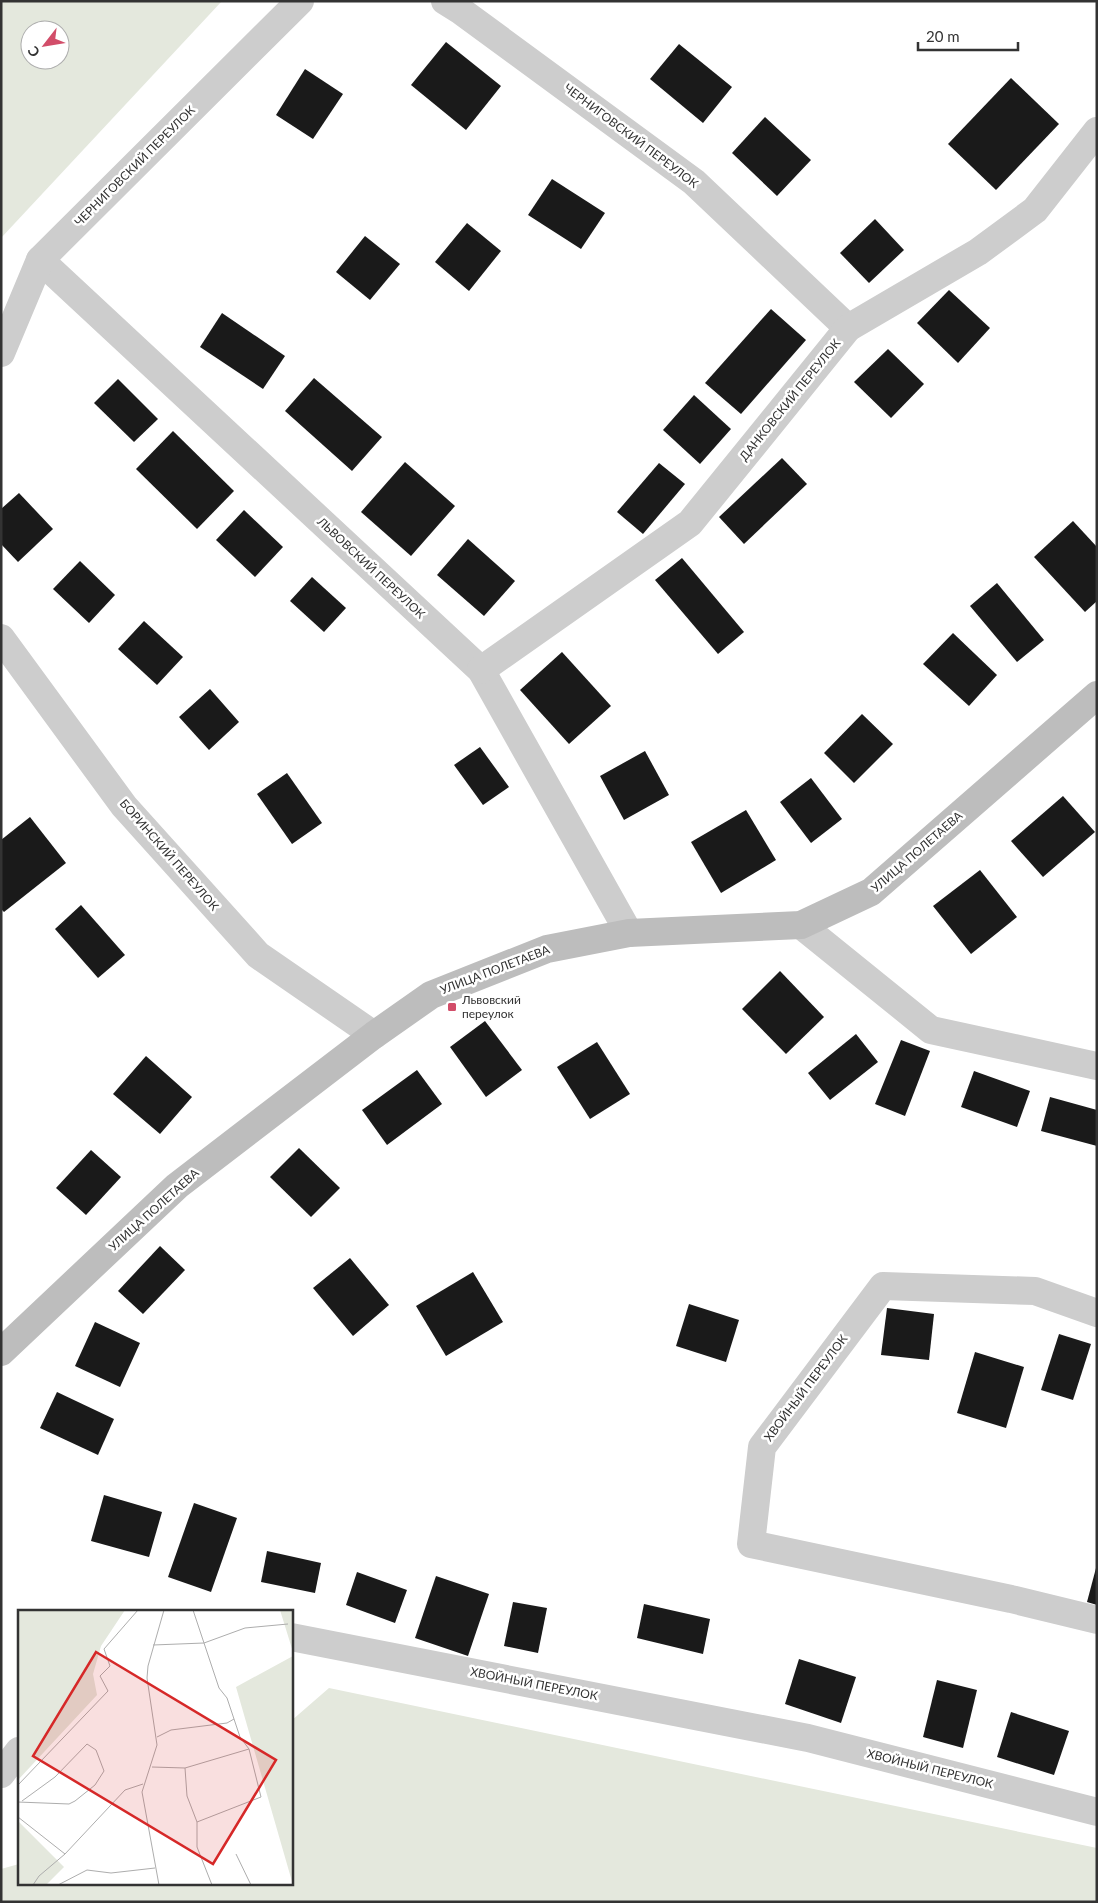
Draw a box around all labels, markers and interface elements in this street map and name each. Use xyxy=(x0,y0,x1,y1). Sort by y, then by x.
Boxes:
north arrow xyxy=(20,20,70,70)
scale bar xyxy=(918,20,1018,52)
text: 20 m xyxy=(926,27,960,45)
text: С xyxy=(23,43,43,60)
street label: ЧЕРНИГОВСКИЙ ПЕРЕУЛОК xyxy=(561,80,701,191)
street label: ЧЕРНИГОВСКИЙ ПЕРЕУЛОК xyxy=(71,102,198,229)
street label: ДАНКОВСКИЙ ПЕРЕУЛОК xyxy=(736,336,843,464)
street label: ЛЬВОВСКИЙ ПЕРЕУЛОК xyxy=(314,513,428,621)
street label: БОРИНСКИЙ ПЕРЕУЛОК xyxy=(117,796,222,914)
street label: УЛИЦА ПОЛЕТАЕВА xyxy=(868,807,966,895)
street label: УЛИЦА ПОЛЕТАЕВА xyxy=(438,941,553,997)
place label: Львовский переулок xyxy=(461,992,521,1021)
marker: Львовский переулок xyxy=(446,1001,458,1013)
street label: УЛИЦА ПОЛЕТАЕВА xyxy=(106,1165,202,1254)
street label: ХВОЙНЫЙ ПЕРЕУЛОК xyxy=(761,1331,851,1444)
inset map xyxy=(18,1610,292,1886)
street label: ХВОЙНЫЙ ПЕРЕУЛОК xyxy=(469,1664,599,1703)
street label: ХВОЙНЫЙ ПЕРЕУЛОК xyxy=(865,1746,995,1791)

